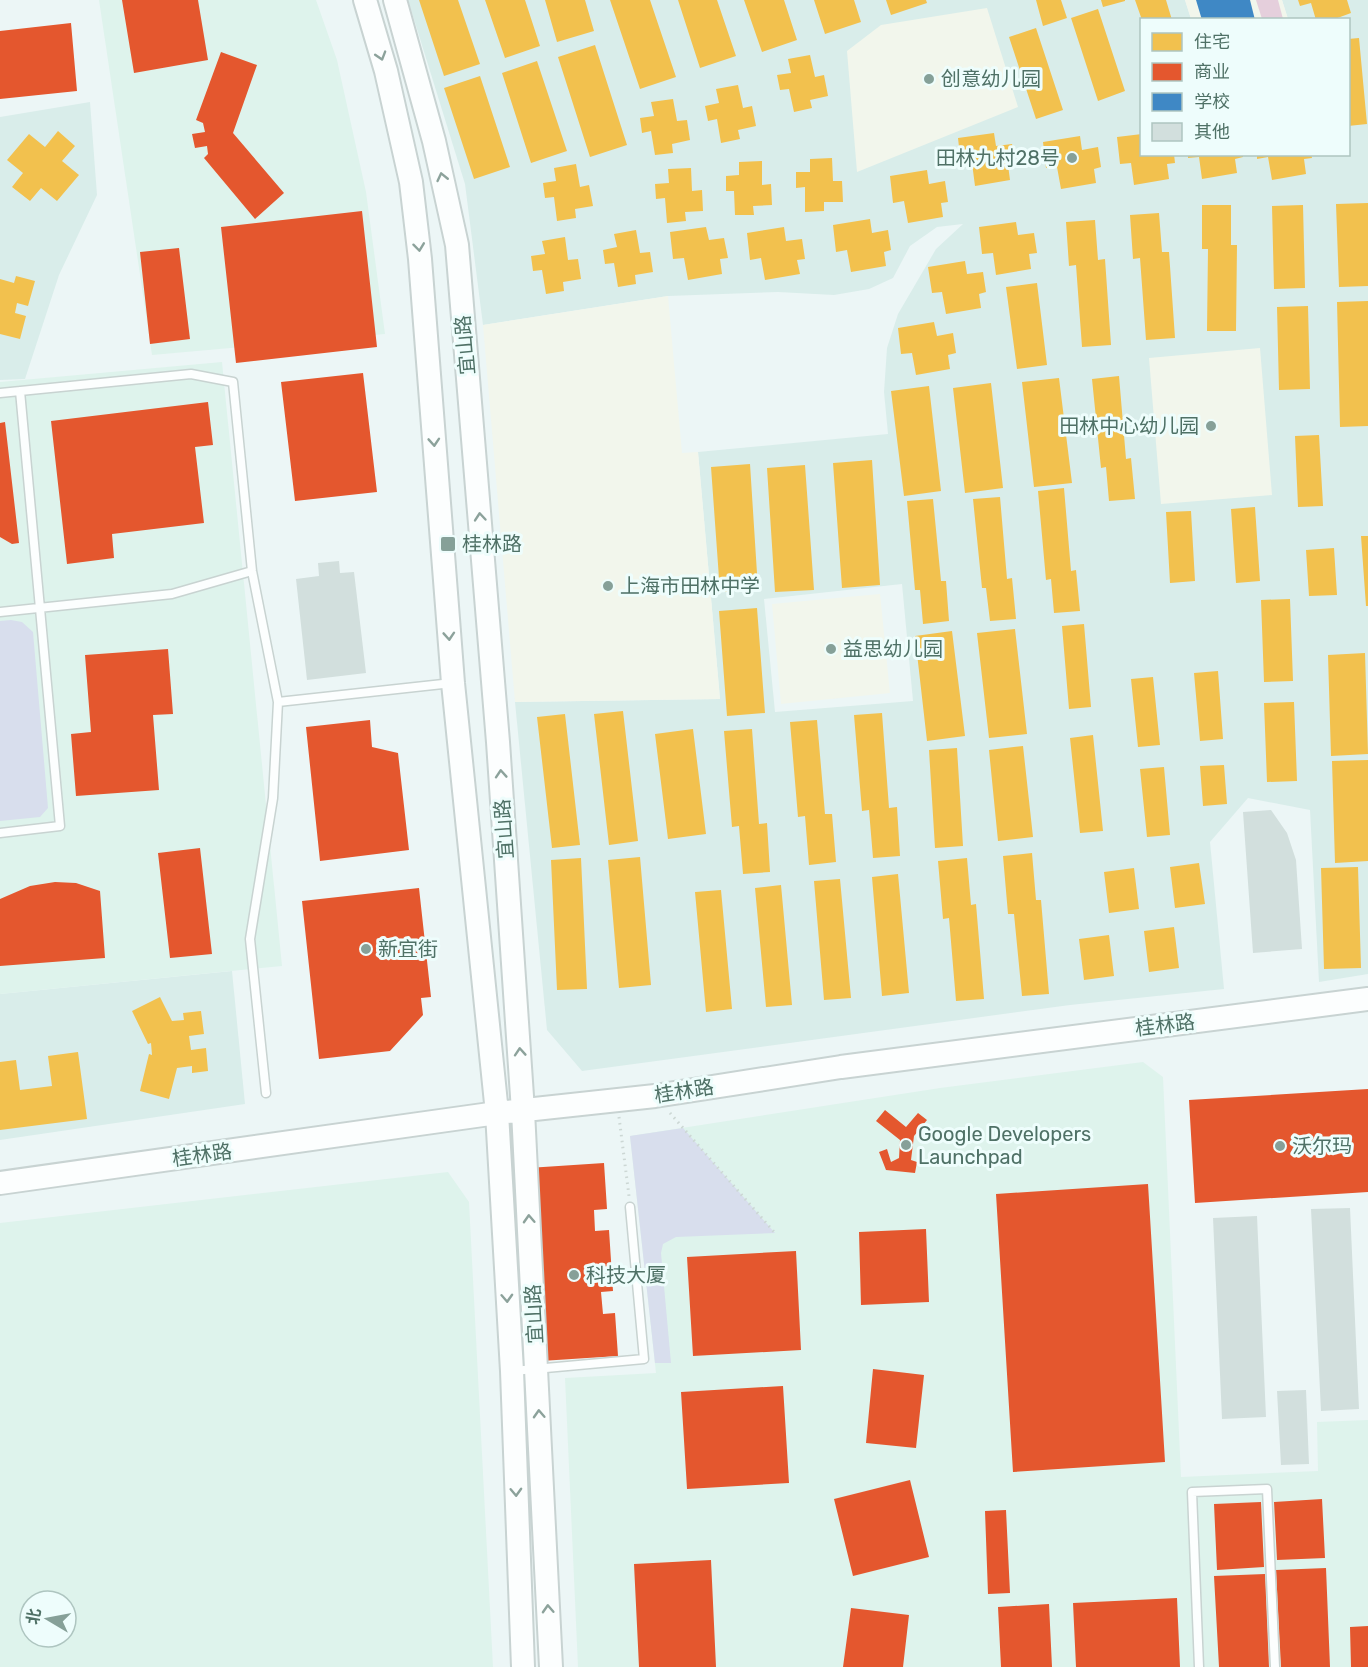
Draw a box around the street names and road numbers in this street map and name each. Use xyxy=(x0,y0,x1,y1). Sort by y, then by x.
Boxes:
street label: 宜山路 xyxy=(450,314,480,376)
street label: 宜山路 xyxy=(490,798,518,860)
street label: 桂林路 xyxy=(1134,1009,1196,1041)
street label: 桂林路 xyxy=(652,1074,716,1108)
street label: 桂林路 xyxy=(171,1139,233,1171)
street label: 宜山路 xyxy=(520,1283,548,1345)

